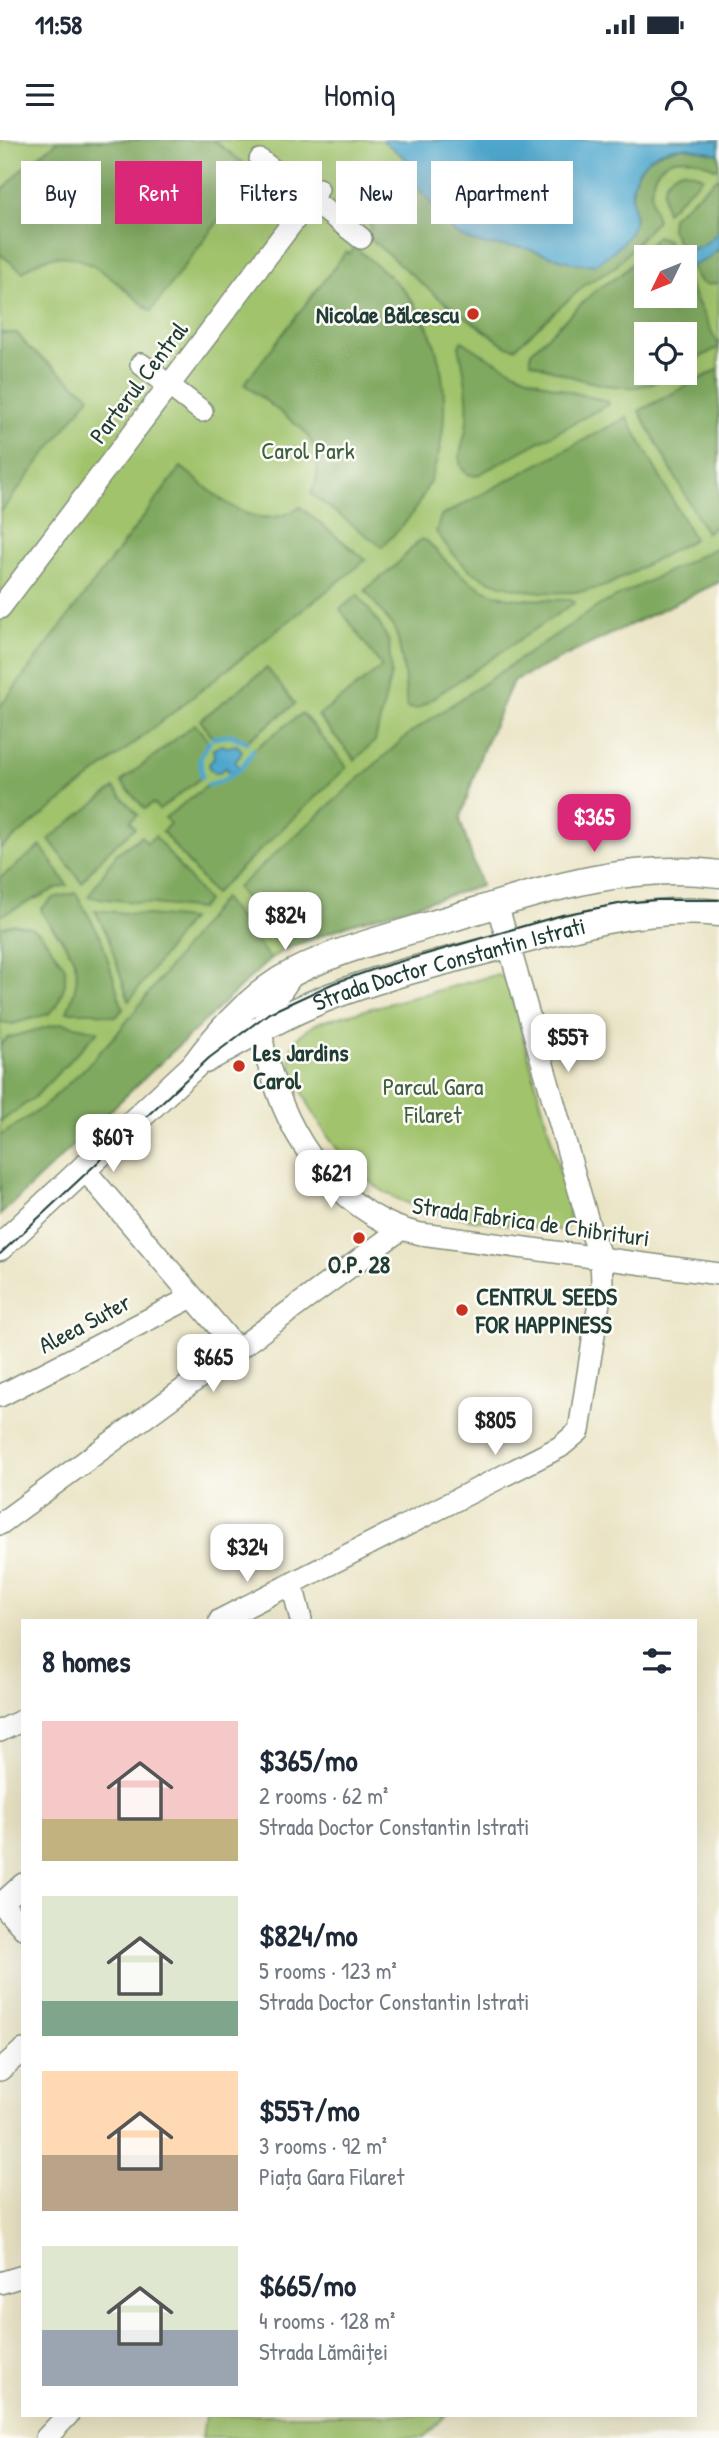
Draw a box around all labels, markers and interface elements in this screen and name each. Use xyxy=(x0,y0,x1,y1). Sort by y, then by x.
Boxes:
text: 11:58 xyxy=(35,7,82,42)
text: Homiq xyxy=(324,73,395,116)
icon: menu xyxy=(21,76,59,114)
icon: person xyxy=(660,76,698,114)
chip: Buy xyxy=(21,161,101,224)
chip: Rent xyxy=(115,161,202,224)
chip: Filters xyxy=(216,161,322,224)
chip: New xyxy=(336,161,417,224)
chip: Apartment xyxy=(431,161,573,224)
north arrow xyxy=(634,245,696,308)
map controls xyxy=(634,245,697,385)
place label: Nicolae Bălcescu xyxy=(316,298,459,330)
marker: Nicolae Bălcescu xyxy=(465,306,481,322)
street label: Parterul Central xyxy=(81,314,195,450)
button: locate xyxy=(634,322,697,385)
park label: Carol Park xyxy=(261,434,355,466)
pin: $365 xyxy=(553,794,635,854)
text: $365 xyxy=(574,801,614,832)
pin: $824 xyxy=(244,892,326,952)
text: $824 xyxy=(264,899,306,930)
street label: Strada Doctor Constantin Istrati xyxy=(308,909,588,1018)
pin: $557 xyxy=(527,1014,609,1074)
text: $557 xyxy=(547,1021,589,1052)
place label: Les Jardins Carol xyxy=(253,1036,349,1096)
marker: Les Jardins Carol xyxy=(231,1058,247,1074)
park label: Parcul Gara Filaret xyxy=(383,1070,483,1130)
pin: $607 xyxy=(72,1114,154,1174)
text: $607 xyxy=(92,1121,134,1152)
pin: $621 xyxy=(290,1150,372,1210)
text: $621 xyxy=(311,1157,351,1188)
street label: Strada Fabrica de Chibrituri xyxy=(410,1188,652,1254)
marker: O.P. 28 xyxy=(351,1230,367,1246)
place label: O.P. 28 xyxy=(328,1248,391,1280)
place label: CENTRUL SEEDS FOR HAPPINESS xyxy=(475,1280,617,1340)
street label: Aleea Suter xyxy=(32,1285,136,1361)
marker: CENTRUL SEEDS FOR HAPPINESS xyxy=(454,1302,470,1318)
pin: $665 xyxy=(172,1334,254,1394)
text: $665 xyxy=(193,1341,233,1372)
pin: $805 xyxy=(454,1398,536,1457)
text: $805 xyxy=(474,1404,516,1435)
pin: $324 xyxy=(206,1524,288,1584)
text: $324 xyxy=(226,1531,268,1562)
text: 8 homes xyxy=(42,1641,130,1681)
icon: filters xyxy=(638,1642,676,1680)
text: $365/mo xyxy=(259,1740,358,1780)
icon: home xyxy=(98,1749,182,1833)
text: 2 rooms · 62 m² xyxy=(259,1780,388,1811)
text: Strada Doctor Constantin Istrati xyxy=(259,1811,529,1842)
text: $824/mo xyxy=(259,1915,358,1955)
icon: home xyxy=(98,1924,182,2008)
text: 5 rooms · 123 m² xyxy=(259,1955,397,1986)
text: Strada Doctor Constantin Istrati xyxy=(259,1986,529,2017)
text: $557/mo xyxy=(259,2090,360,2130)
icon: home xyxy=(98,2099,182,2183)
text: 3 rooms · 92 m² xyxy=(259,2130,387,2161)
text: Piața Gara Filaret xyxy=(259,2161,405,2192)
text: $665/mo xyxy=(259,2265,356,2305)
icon: home xyxy=(98,2274,182,2358)
text: 4 rooms · 128 m² xyxy=(259,2305,395,2336)
text: Strada Lămâiței xyxy=(259,2336,388,2367)

